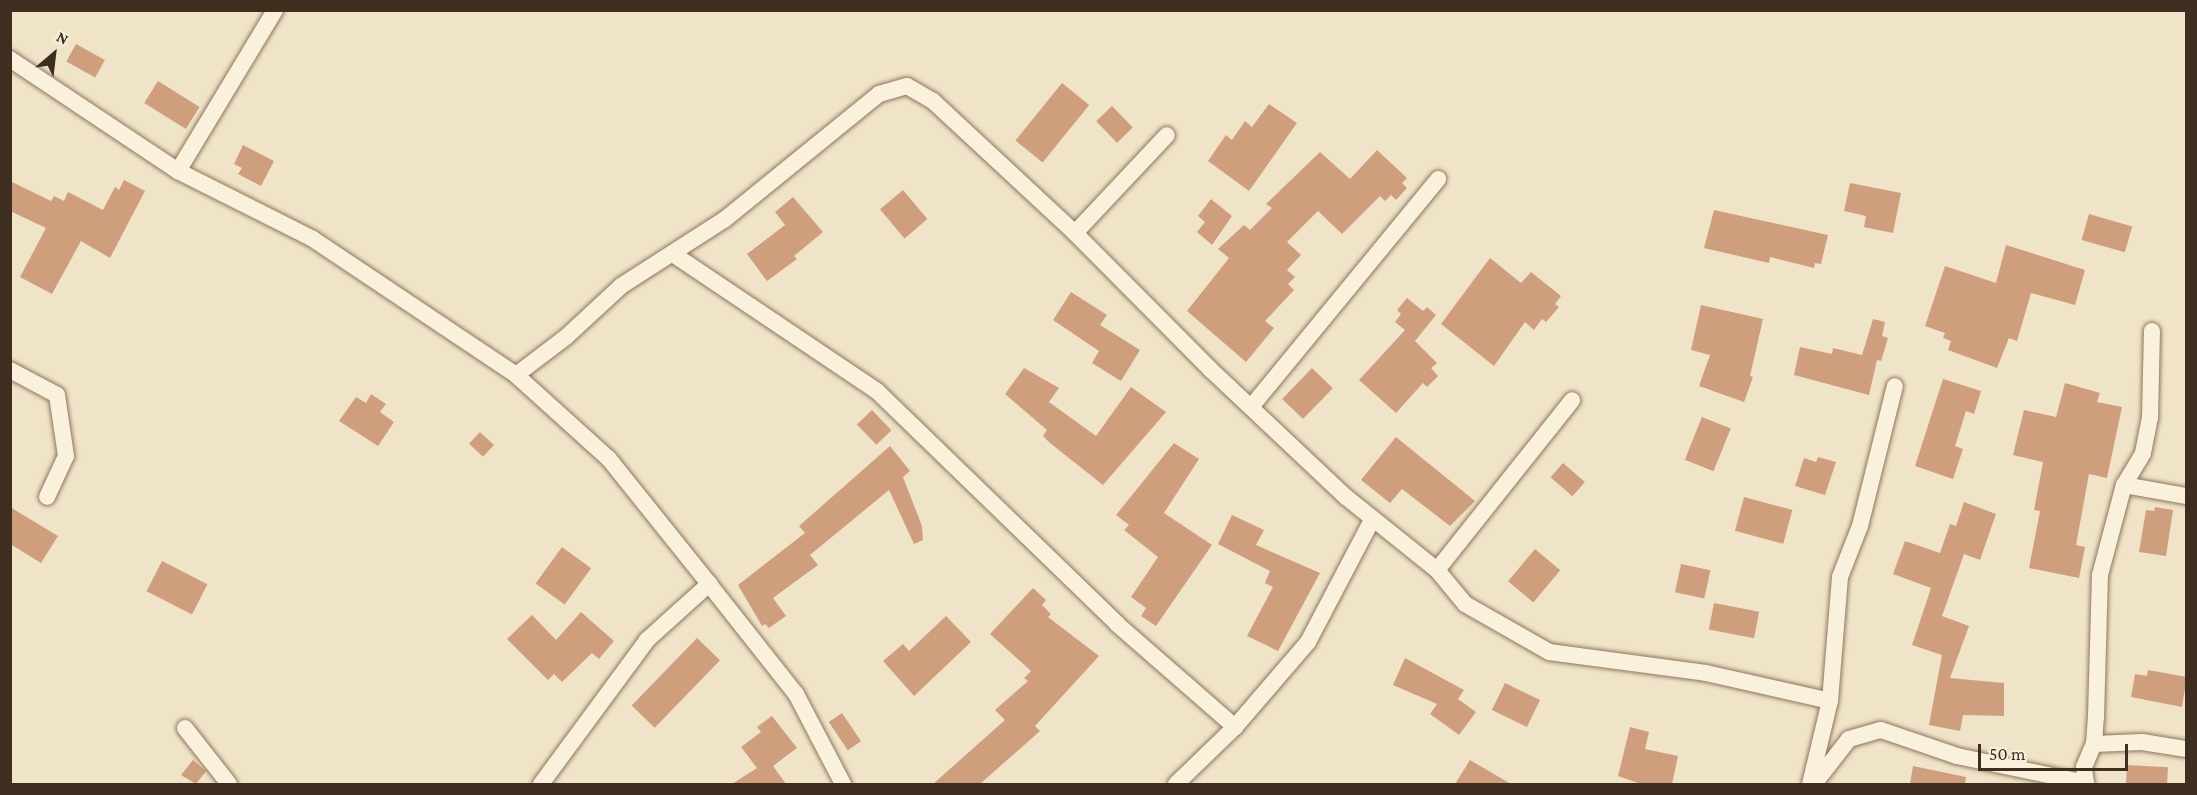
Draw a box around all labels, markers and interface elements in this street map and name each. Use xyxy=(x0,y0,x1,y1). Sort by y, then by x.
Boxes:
north arrow xyxy=(24,24,84,84)
text: N xyxy=(54,28,71,48)
scale bar xyxy=(1981,732,2131,770)
text: 50 m xyxy=(1989,744,2026,764)

